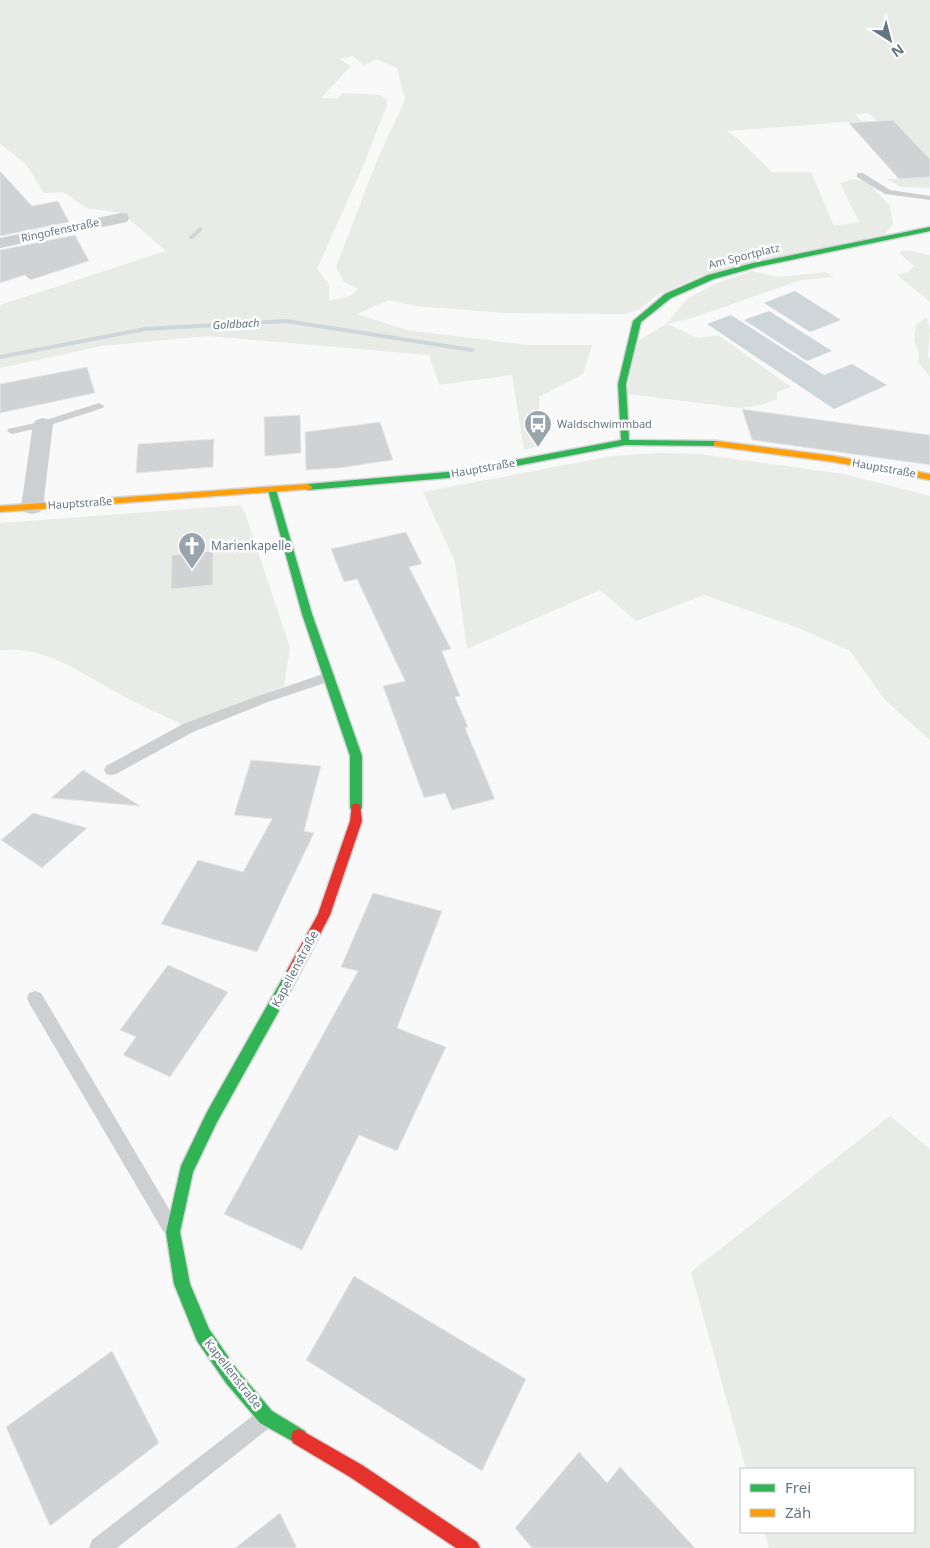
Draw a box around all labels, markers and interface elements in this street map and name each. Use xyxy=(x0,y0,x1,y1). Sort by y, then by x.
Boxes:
north arrow xyxy=(865,15,915,65)
text: N xyxy=(888,40,908,62)
street label: Ringofenstraße xyxy=(19,214,100,245)
street label: Am Sportplatz xyxy=(707,239,781,272)
water label: Goldbach xyxy=(212,315,260,332)
bus stop icon: Waldschwimmbad xyxy=(523,409,553,448)
place label: Waldschwimmbad xyxy=(557,416,652,431)
street label: Hauptstraße xyxy=(450,454,516,481)
street label: Hauptstraße xyxy=(851,454,917,481)
street label: Hauptstraße xyxy=(47,493,113,512)
church icon: Marienkapelle xyxy=(177,531,207,570)
place label: Marienkapelle xyxy=(211,537,291,554)
street label: Kapellenstraße xyxy=(267,927,322,1010)
street label: Kapellenstraße xyxy=(201,1335,266,1412)
legend xyxy=(740,1468,915,1533)
text: Frei xyxy=(785,1477,811,1497)
text: Zäh xyxy=(785,1502,811,1522)

